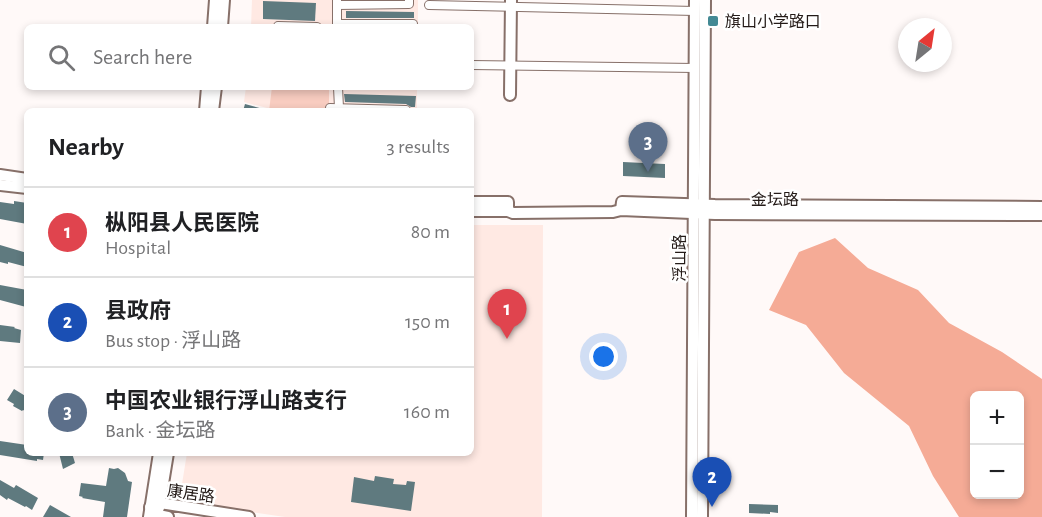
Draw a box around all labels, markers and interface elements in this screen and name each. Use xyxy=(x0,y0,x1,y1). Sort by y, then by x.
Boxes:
place label: 旗山小学路口 xyxy=(725,13,821,30)
marker: 旗山小学路口 xyxy=(706,14,720,28)
north arrow xyxy=(898,18,952,72)
search box xyxy=(24,24,474,90)
icon: search xyxy=(45,41,78,74)
text: Search here xyxy=(93,46,192,68)
pin: 3 xyxy=(628,122,668,172)
text: Nearby xyxy=(48,134,124,160)
text: 3 results xyxy=(386,137,450,157)
street label: 金坛路 xyxy=(751,191,799,208)
text: 枞阳县人民医院 xyxy=(105,212,259,234)
text: 1 xyxy=(64,222,71,242)
text: 80 m xyxy=(411,222,450,242)
street label: 浮山路 xyxy=(671,234,688,282)
text: Hospital xyxy=(105,238,171,258)
pin: 1 xyxy=(488,290,526,339)
text: 县政府 xyxy=(105,300,171,322)
text: 2 xyxy=(63,312,72,332)
text: 150 m xyxy=(405,312,450,332)
text: Bus stop · 浮山路 xyxy=(105,331,241,351)
your location xyxy=(589,342,618,371)
text: 中国农业银行浮山路支行 xyxy=(105,390,347,412)
map controls xyxy=(970,391,1024,499)
button: + xyxy=(970,391,1024,445)
text: 3 xyxy=(63,402,72,422)
text: 160 m xyxy=(404,402,450,422)
text: Bank · 金坛路 xyxy=(105,421,215,441)
button: − xyxy=(970,445,1024,499)
pin: 2 xyxy=(692,458,732,507)
street label: 康居路 xyxy=(166,482,216,505)

